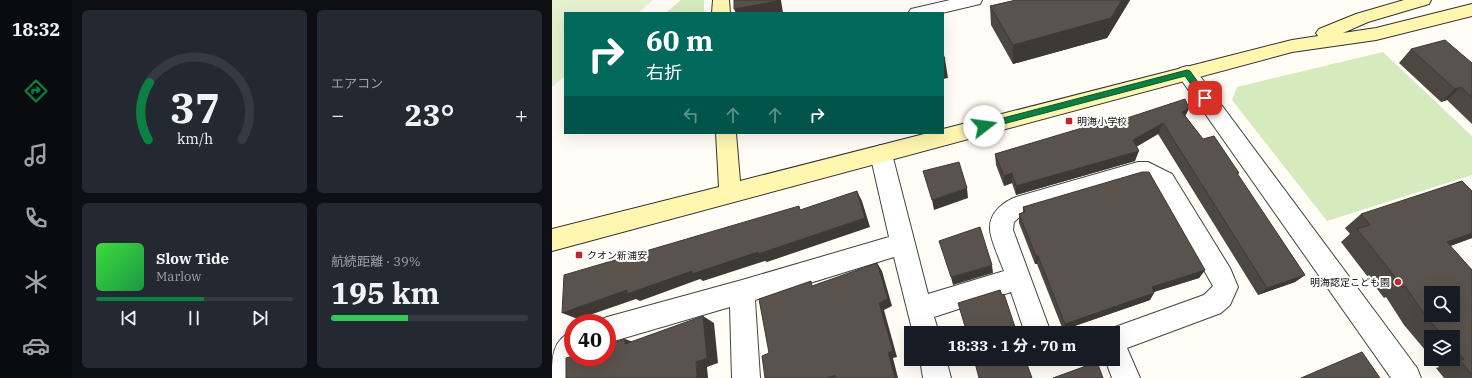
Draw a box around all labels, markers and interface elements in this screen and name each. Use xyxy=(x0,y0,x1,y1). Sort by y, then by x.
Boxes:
text: 18:32 xyxy=(12,18,60,41)
text: 60 m xyxy=(646,22,713,59)
icon: right xyxy=(580,28,632,80)
text: 右折 xyxy=(646,61,682,84)
text: エアコン xyxy=(331,75,383,92)
icon: directions xyxy=(22,77,50,105)
text: 37 xyxy=(170,79,219,133)
pin xyxy=(1188,81,1222,115)
icon: arrive xyxy=(1194,87,1216,109)
text: 23° xyxy=(404,95,455,134)
text: − xyxy=(331,100,344,129)
text: + xyxy=(515,100,528,129)
icon: left xyxy=(680,104,702,126)
icon: ahead xyxy=(722,104,744,126)
icon: ahead xyxy=(764,104,786,126)
icon: right xyxy=(806,104,828,126)
position arrow xyxy=(963,105,1005,147)
place label: 明海小学校 xyxy=(1077,115,1127,128)
marker: 明海小学校 xyxy=(1064,116,1074,126)
text: km/h xyxy=(176,128,213,147)
icon: music xyxy=(22,141,50,169)
icon: phone xyxy=(22,204,50,232)
text: Slow Tide xyxy=(156,249,229,268)
place label: クオン新浦安 xyxy=(587,249,647,262)
marker: クオン新浦安 xyxy=(574,250,584,260)
text: 航続距離 · 39% xyxy=(331,253,421,270)
icon: climate xyxy=(22,268,50,296)
text: Marlow xyxy=(156,268,201,285)
text: 195 km xyxy=(331,273,440,312)
place label: 明海認定こども園 xyxy=(1310,276,1390,289)
marker: 明海認定こども園 xyxy=(1393,277,1403,287)
map controls xyxy=(1424,286,1460,366)
button: search xyxy=(1424,286,1460,322)
icon: previous xyxy=(118,307,140,329)
icon: pause xyxy=(183,307,205,329)
icon: next xyxy=(249,307,271,329)
speed limit sign: 40 xyxy=(564,314,616,366)
button: layers xyxy=(1424,330,1460,366)
icon: car xyxy=(22,332,50,360)
text: 18:33 · 1 分 · 70 m xyxy=(948,336,1076,355)

